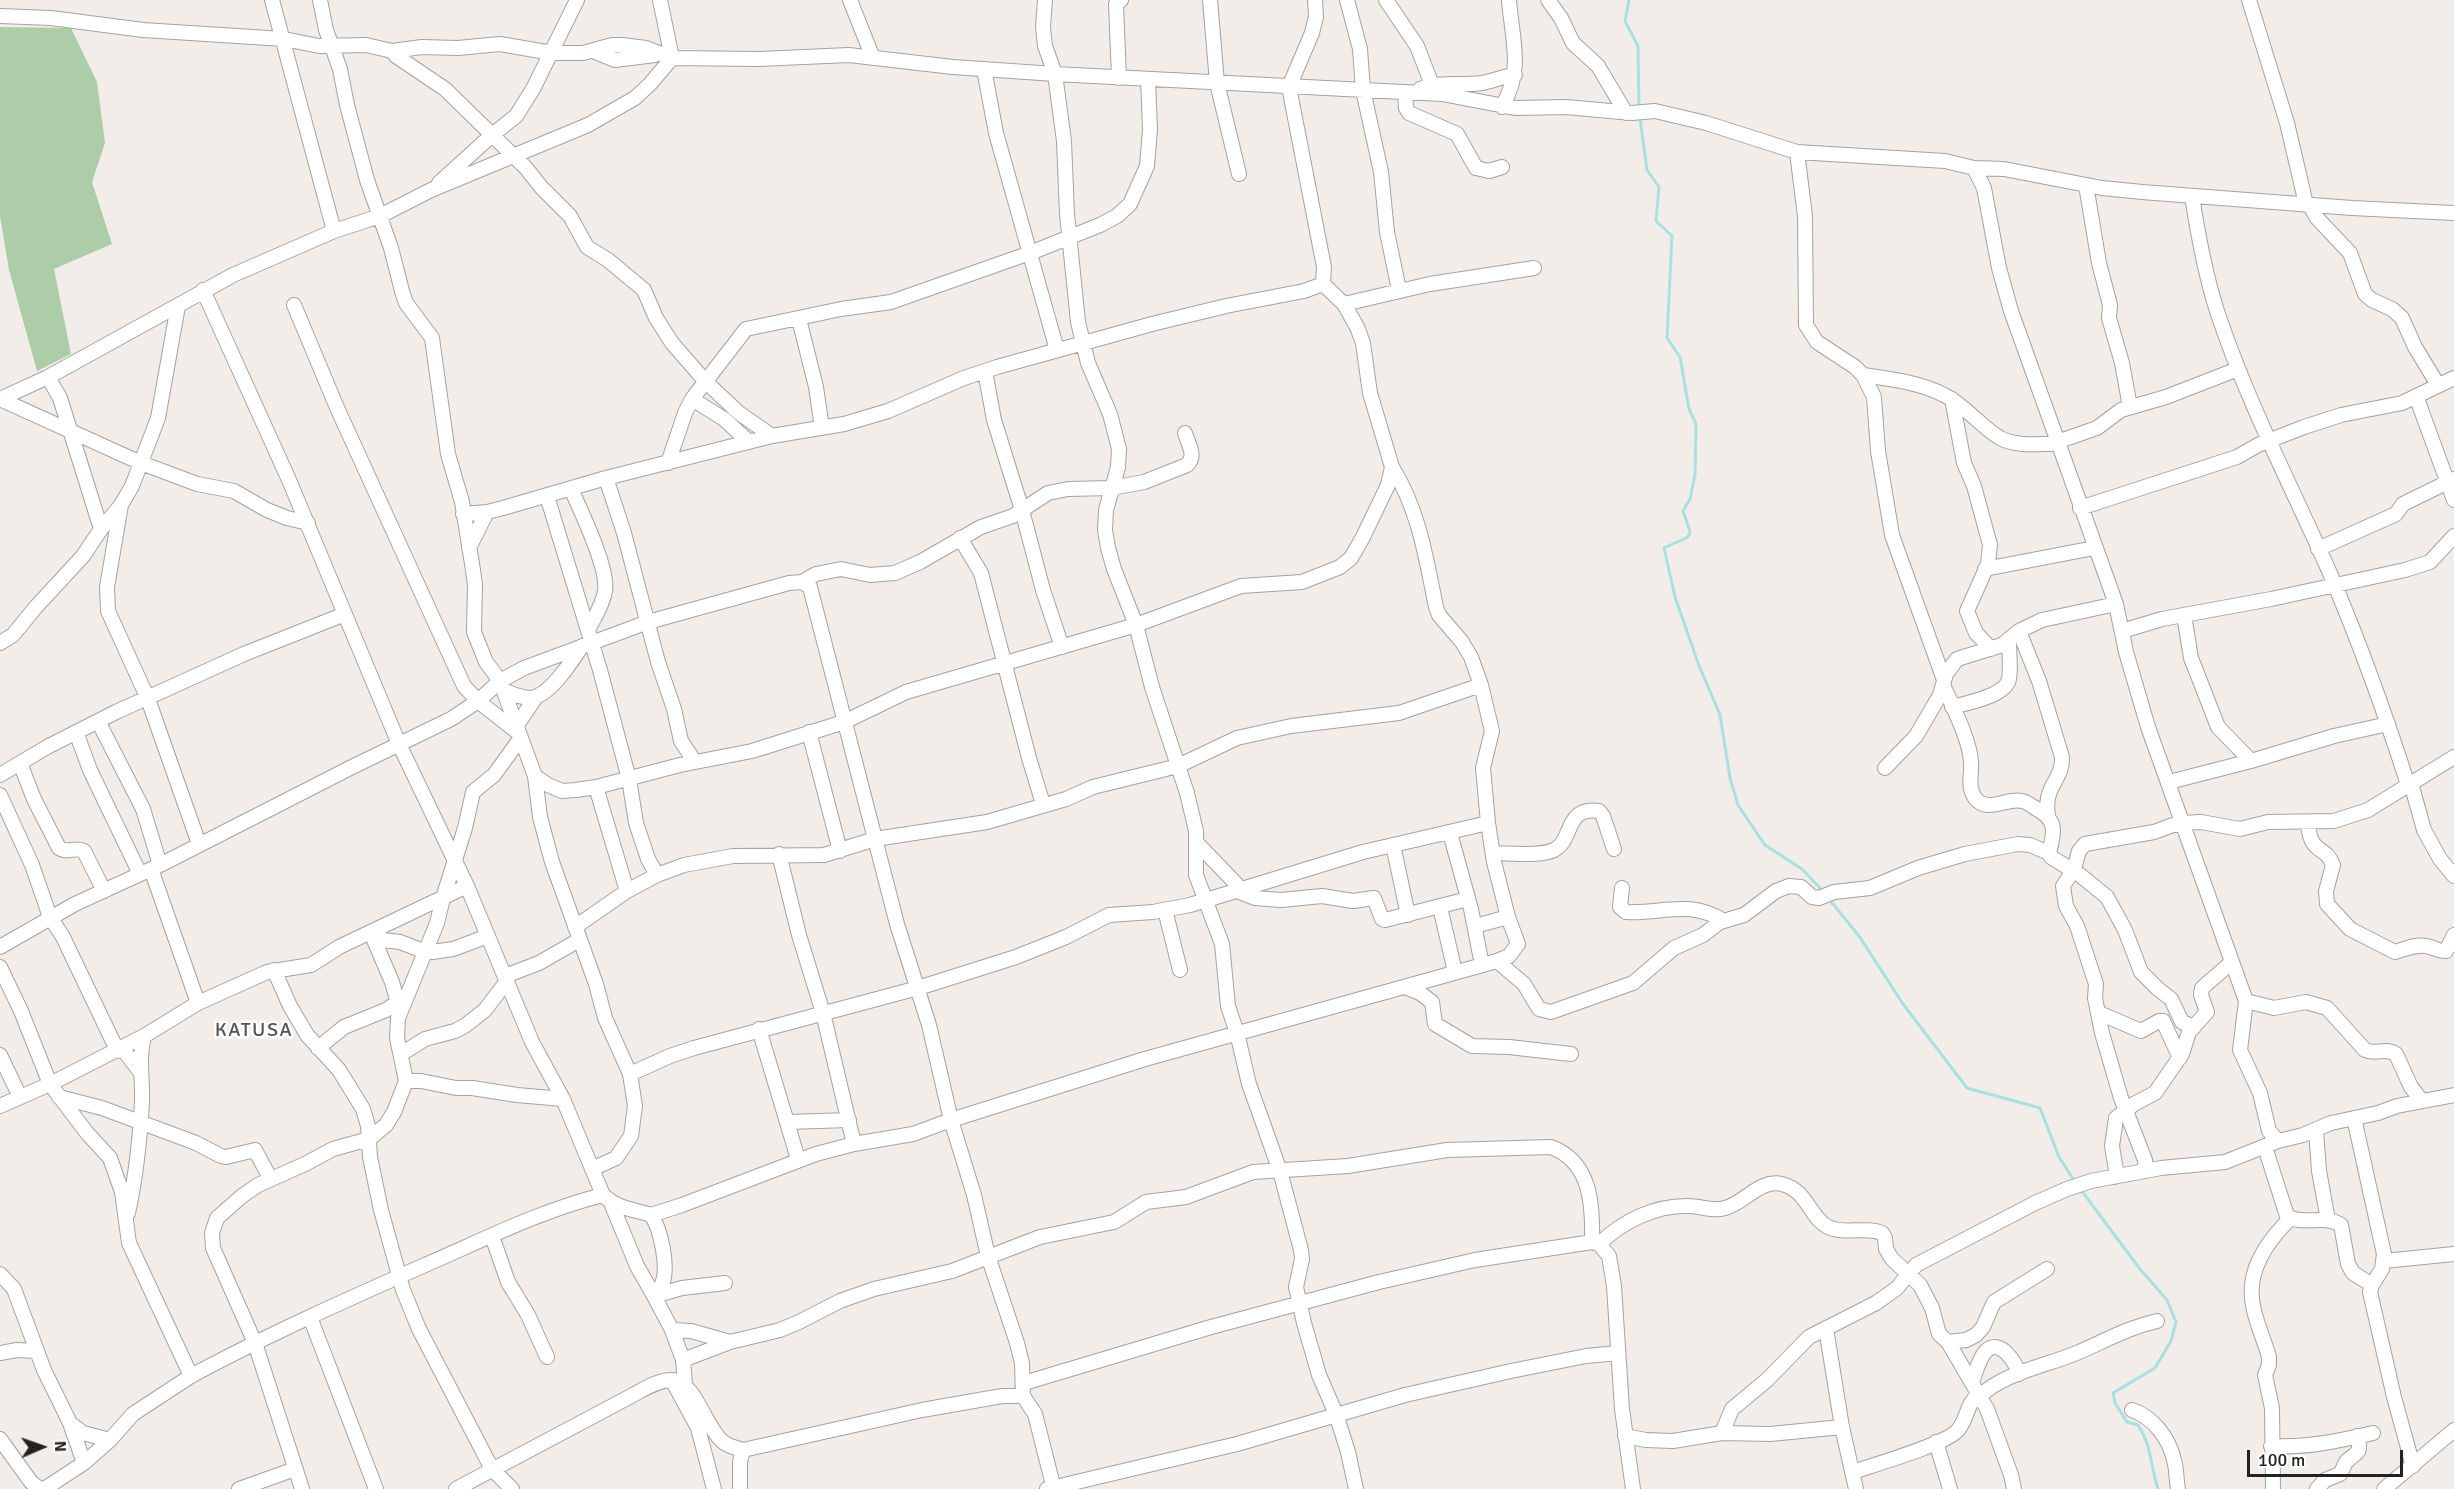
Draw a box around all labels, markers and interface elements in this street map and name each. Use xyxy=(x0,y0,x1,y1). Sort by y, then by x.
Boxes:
district label: KATUSA xyxy=(215,1019,293,1043)
north arrow xyxy=(12,1417,72,1477)
scale bar xyxy=(2250,1438,2406,1476)
text: N xyxy=(50,1440,70,1452)
text: 100 m xyxy=(2258,1449,2305,1471)

